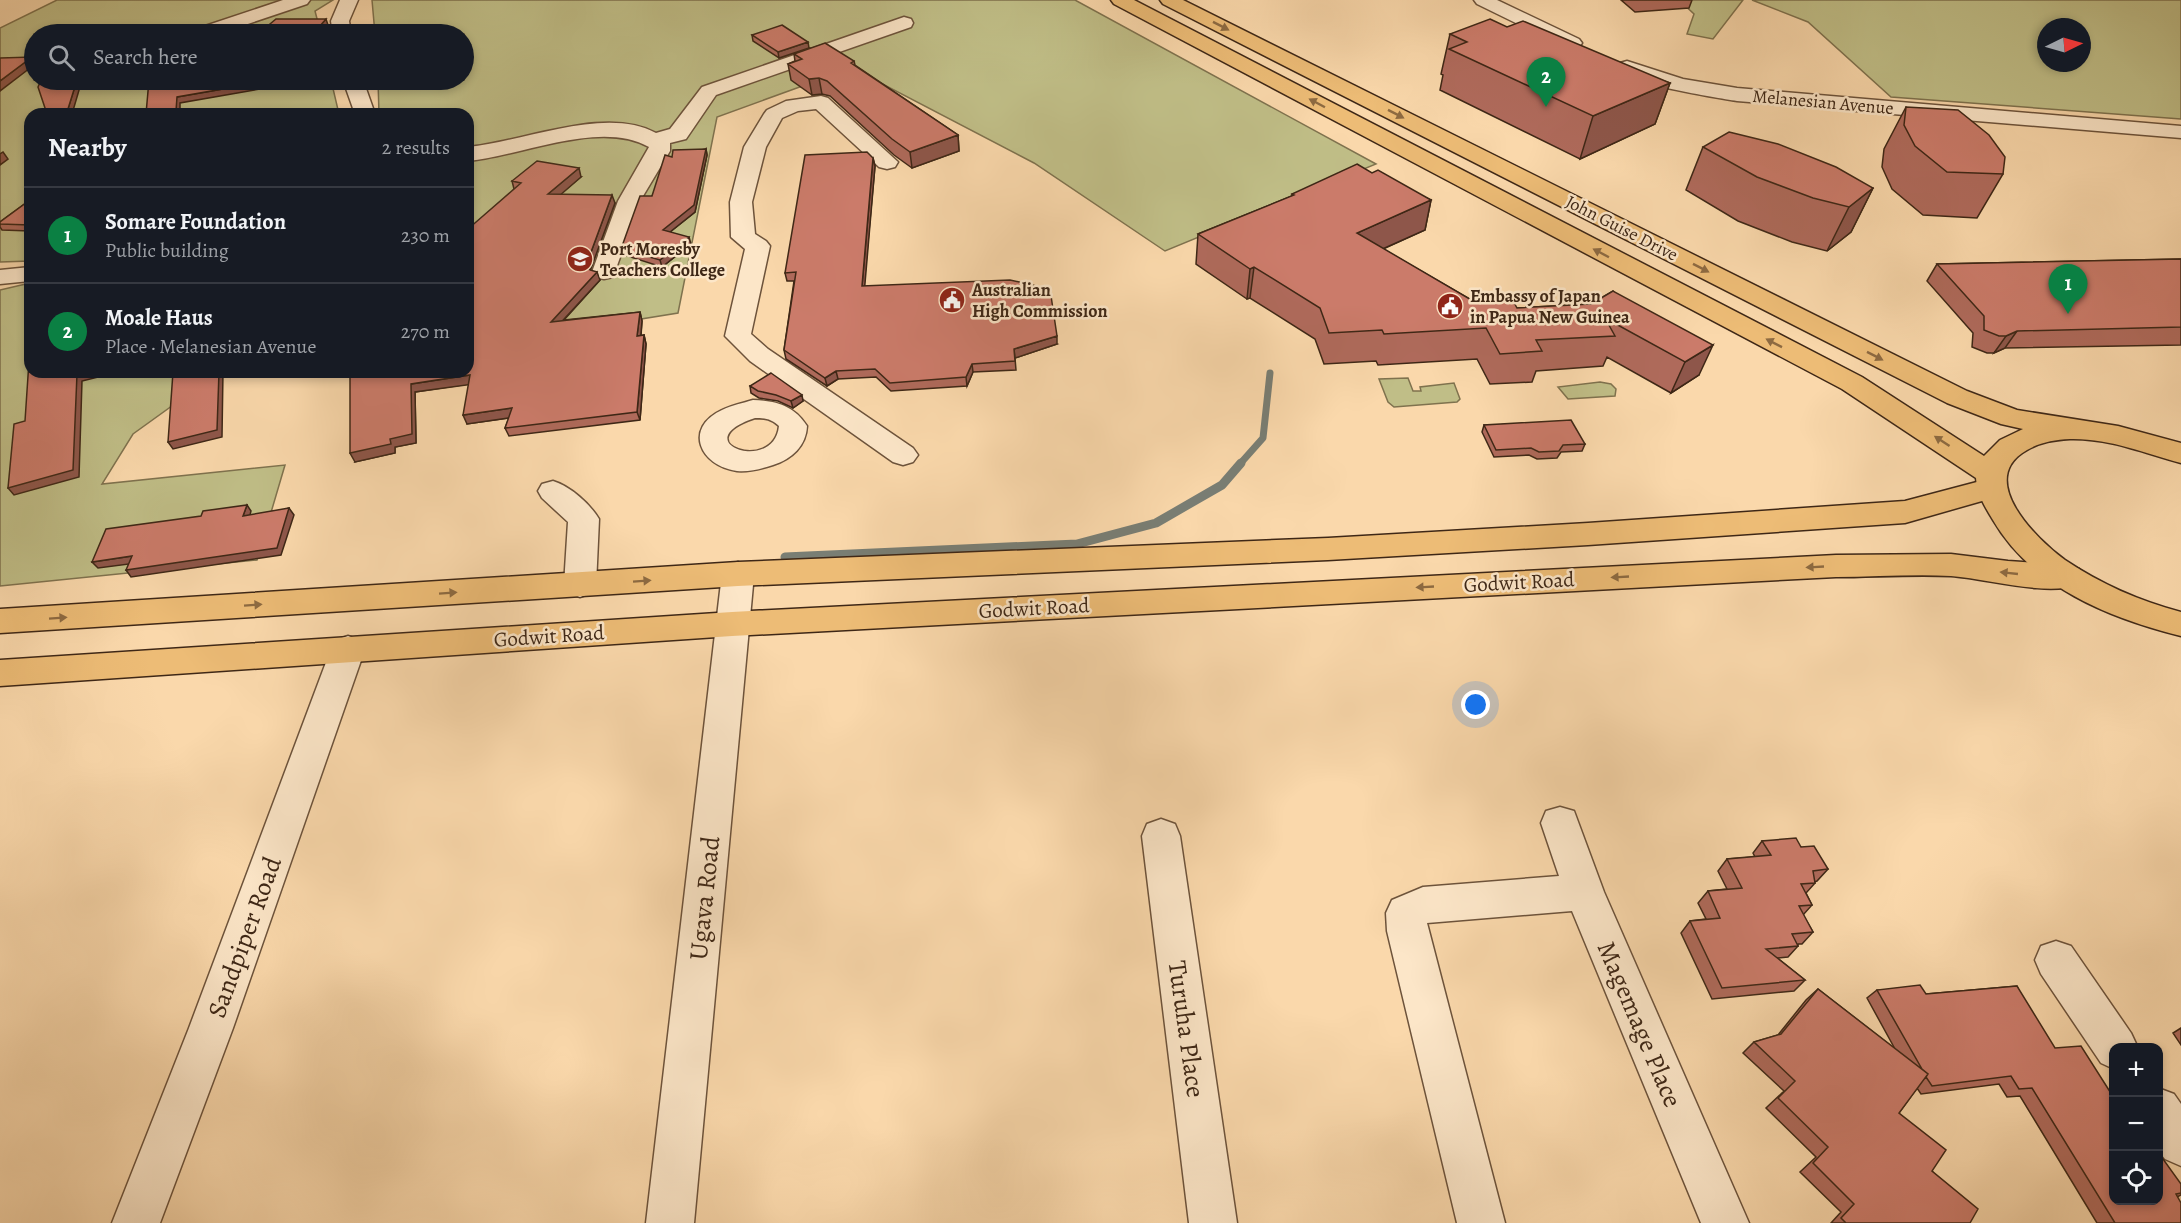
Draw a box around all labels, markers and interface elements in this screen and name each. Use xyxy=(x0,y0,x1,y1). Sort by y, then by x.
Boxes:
north arrow xyxy=(2037,18,2091,72)
one-way arrow xyxy=(1213,21,1230,31)
search box xyxy=(24,24,474,90)
icon: search xyxy=(45,41,78,74)
text: Search here xyxy=(93,42,198,72)
pin: 2 xyxy=(1526,57,1566,107)
street label: Melanesian Avenue xyxy=(1752,84,1894,120)
one-way arrow xyxy=(1308,98,1325,108)
one-way arrow xyxy=(1387,109,1404,119)
text: Nearby xyxy=(48,130,127,165)
text: 2 results xyxy=(382,134,450,161)
street label: John Guise Drive xyxy=(1562,189,1682,267)
text: Somare Foundation xyxy=(105,207,286,237)
text: 1 xyxy=(64,222,71,249)
text: 230 m xyxy=(401,222,450,249)
text: Public building xyxy=(105,237,229,264)
place label: Port Moresby Teachers College xyxy=(600,237,725,282)
school or university icon: Port Moresby Teachers College xyxy=(565,244,595,274)
one-way arrow xyxy=(1592,248,1610,258)
one-way arrow xyxy=(1693,263,1710,273)
pin: 1 xyxy=(2048,264,2088,314)
place label: Australian High Commission xyxy=(971,278,1108,323)
place label: Embassy of Japan in Papua New Guinea xyxy=(1470,284,1630,329)
public building icon: Australian High Commission xyxy=(937,285,967,315)
public building icon: Embassy of Japan in Papua New Guinea xyxy=(1435,291,1465,321)
text: Moale Haus xyxy=(105,303,213,333)
text: 2 xyxy=(63,318,72,345)
text: 270 m xyxy=(401,318,450,345)
text: Place · Melanesian Avenue xyxy=(105,333,316,360)
one-way arrow xyxy=(1765,338,1782,348)
one-way arrow xyxy=(1866,350,1884,360)
one-way arrow xyxy=(1934,436,1950,447)
one-way arrow xyxy=(1805,562,1824,571)
street label: Godwit Road xyxy=(1463,565,1576,599)
one-way arrow xyxy=(2000,568,2019,578)
one-way arrow xyxy=(1611,572,1630,582)
one-way arrow xyxy=(633,576,652,586)
one-way arrow xyxy=(1416,583,1435,592)
one-way arrow xyxy=(438,589,457,598)
street label: Godwit Road xyxy=(978,591,1091,625)
one-way arrow xyxy=(244,601,263,610)
one-way arrow xyxy=(49,613,68,622)
street label: Godwit Road xyxy=(493,618,606,654)
your location xyxy=(1461,690,1490,719)
street label: Ugava Road xyxy=(681,834,728,962)
street label: Sandpiper Road xyxy=(199,852,290,1023)
street label: Magemage Place xyxy=(1589,936,1690,1113)
street label: Turuha Place xyxy=(1160,958,1213,1100)
map controls xyxy=(2109,1043,2163,1205)
button: + xyxy=(2109,1043,2163,1097)
button: − xyxy=(2109,1097,2163,1151)
button: locate xyxy=(2109,1151,2163,1205)

